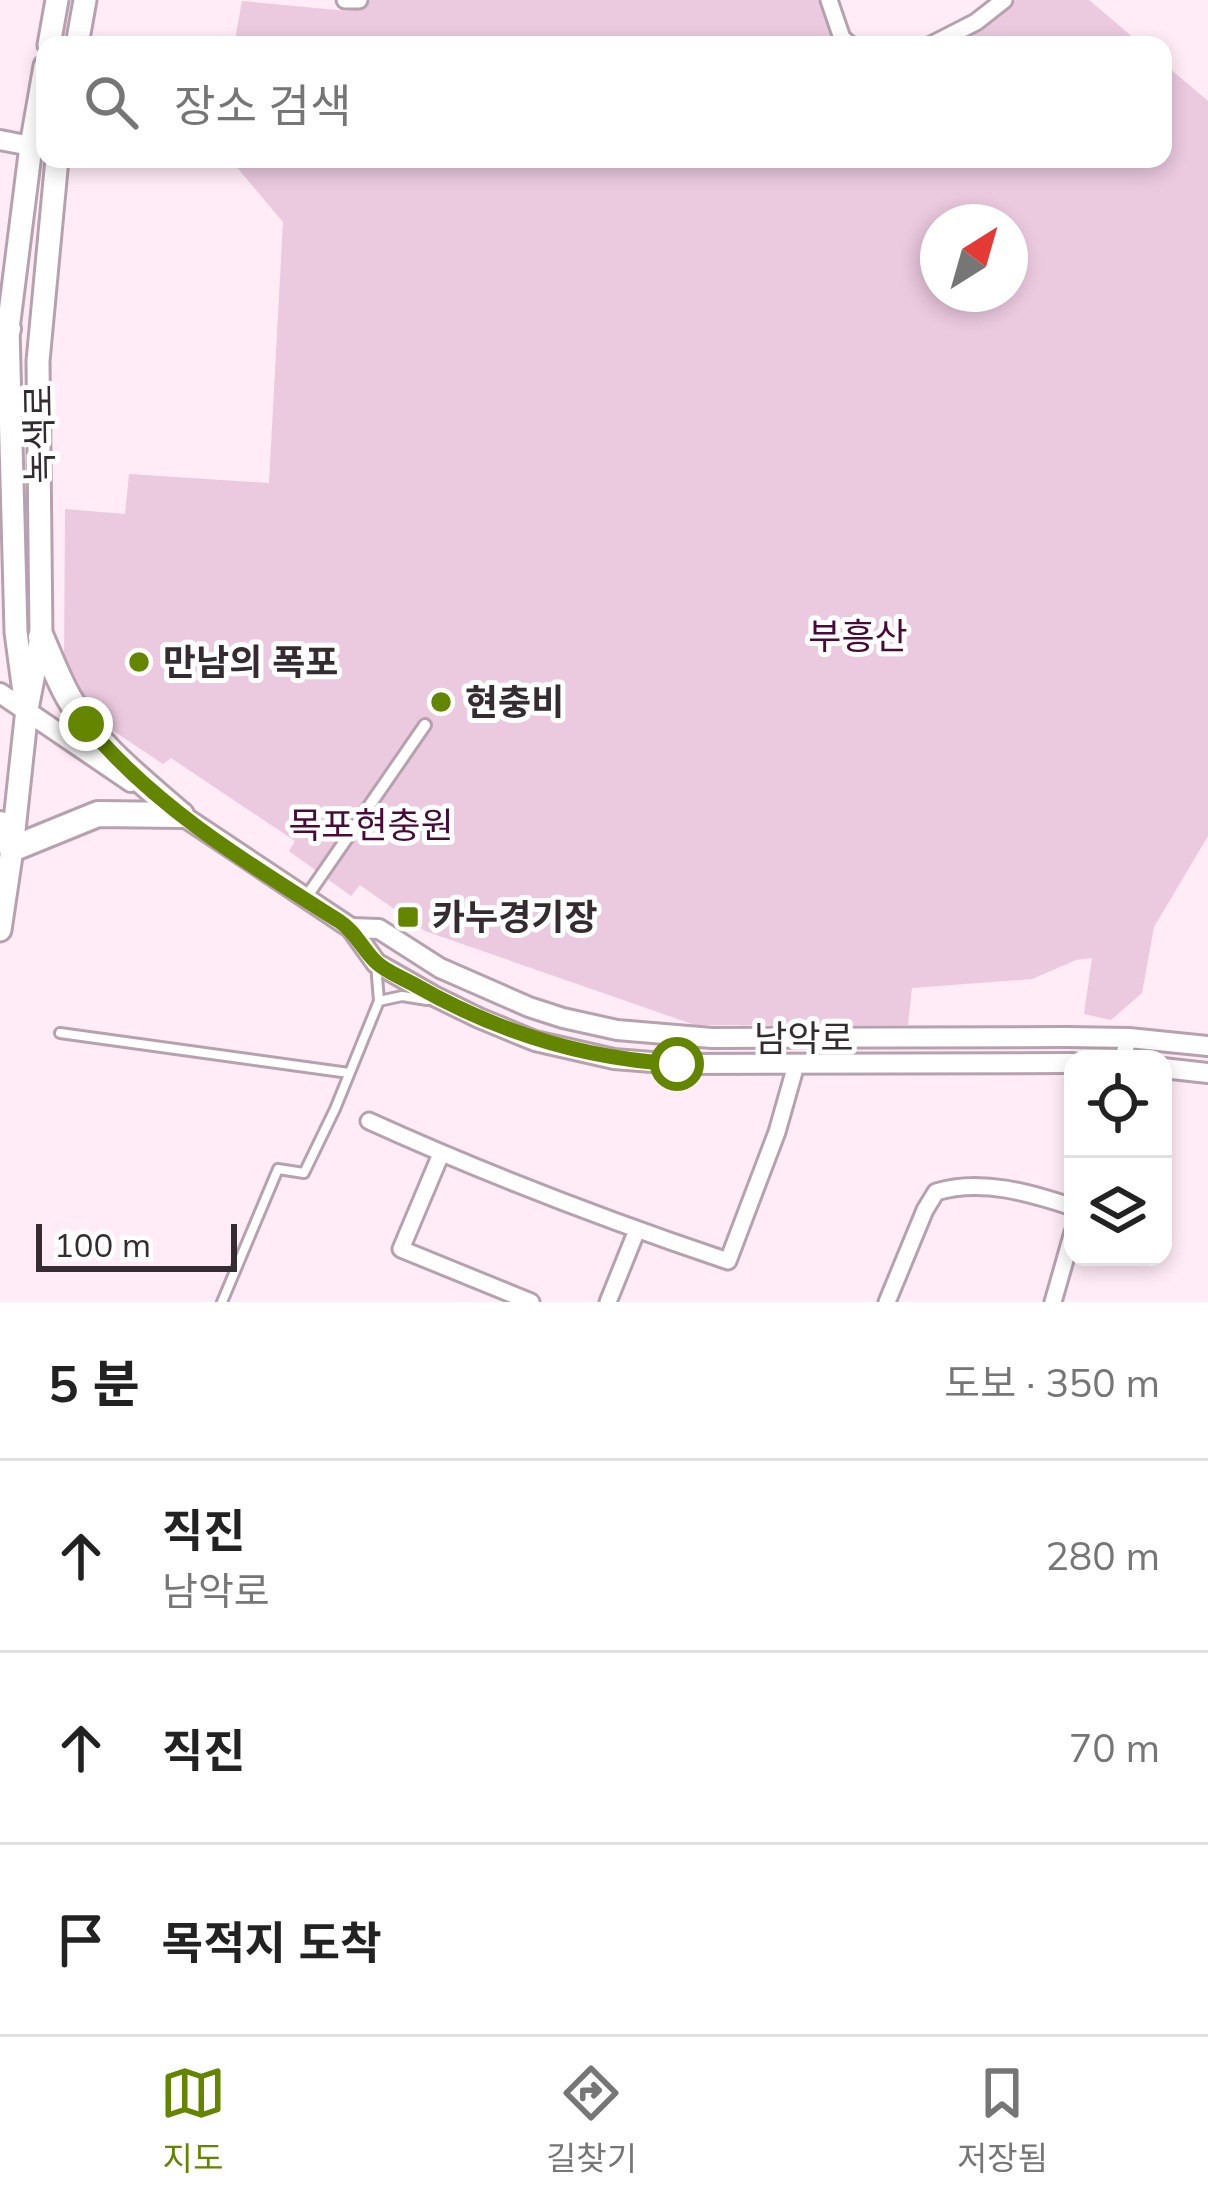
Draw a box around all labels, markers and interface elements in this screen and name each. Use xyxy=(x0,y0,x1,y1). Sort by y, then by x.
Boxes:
search box xyxy=(36,36,1172,168)
icon: search xyxy=(78,69,144,135)
text: 장소 검색 xyxy=(174,77,351,133)
north arrow xyxy=(920,204,1028,312)
street label: 녹색로 xyxy=(15,384,62,484)
park label: 부흥산 xyxy=(808,613,908,658)
place label: 만남의 폭포 xyxy=(163,639,338,684)
marker: 만남의 폭포 xyxy=(126,649,152,675)
place label: 현충비 xyxy=(465,679,564,724)
marker: 현충비 xyxy=(428,689,454,715)
route end xyxy=(59,697,113,751)
park label: 목포현충원 xyxy=(288,802,454,847)
place label: 카누경기장 xyxy=(432,894,598,939)
marker: 카누경기장 xyxy=(395,904,421,930)
street label: 남악로 xyxy=(754,1015,854,1060)
route start xyxy=(650,1037,704,1091)
map controls xyxy=(1064,1050,1172,1266)
button: locate xyxy=(1064,1050,1172,1158)
button: layers xyxy=(1064,1158,1172,1266)
scale bar xyxy=(36,1218,237,1271)
text: 100 m xyxy=(54,1224,151,1265)
text: 5 분 xyxy=(48,1351,140,1415)
text: 도보 · 350 m xyxy=(944,1358,1160,1407)
text: 직진 xyxy=(162,1502,245,1558)
icon: ahead xyxy=(48,1523,114,1589)
text: 280 m xyxy=(1045,1531,1160,1580)
text: 남악로 xyxy=(162,1566,270,1615)
icon: ahead xyxy=(48,1715,114,1781)
text: 직진 xyxy=(162,1722,245,1778)
text: 70 m xyxy=(1069,1723,1160,1772)
icon: arrive xyxy=(48,1907,114,1973)
text: 목적지 도착 xyxy=(162,1914,381,1970)
tab: 지도 xyxy=(160,2060,226,2180)
tab: 길찾기 xyxy=(546,2060,637,2180)
tab: 저장됨 xyxy=(957,2060,1048,2180)

